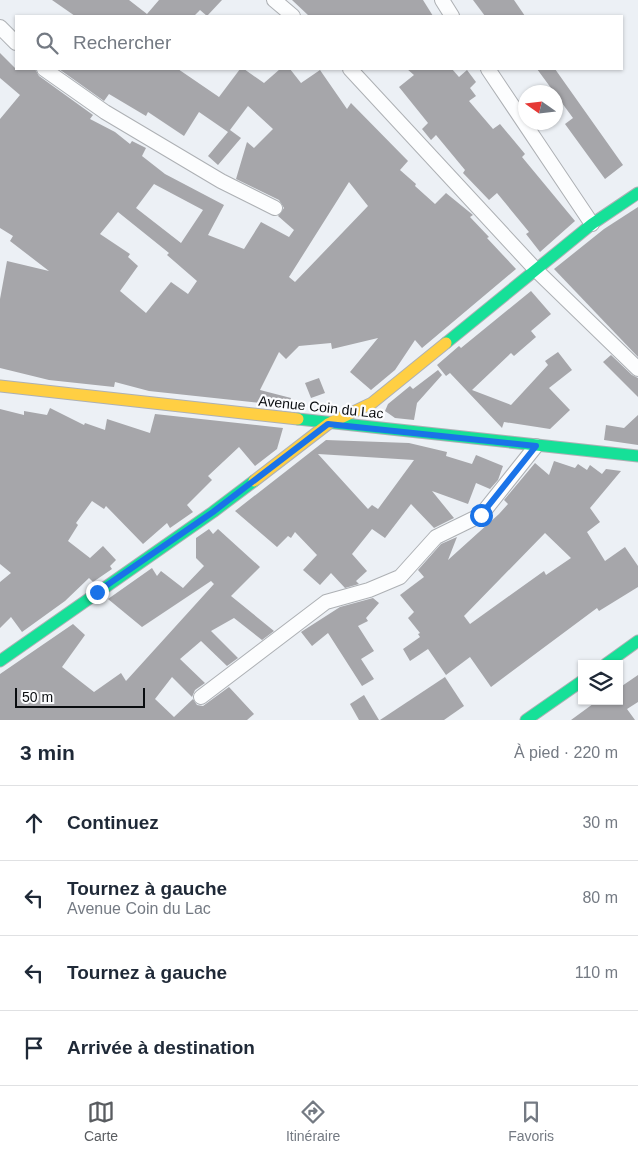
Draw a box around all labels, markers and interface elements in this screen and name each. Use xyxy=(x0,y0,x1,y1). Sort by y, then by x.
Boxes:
search box xyxy=(15,15,623,70)
icon: search xyxy=(33,29,61,57)
text: Rechercher xyxy=(73,32,171,53)
north arrow xyxy=(518,85,563,130)
street label: Avenue Coin du Lac xyxy=(258,392,384,422)
route start xyxy=(470,504,493,527)
route end xyxy=(86,581,109,604)
map controls xyxy=(578,660,623,705)
button: layers xyxy=(578,660,623,705)
scale bar xyxy=(15,685,145,708)
text: 50 m xyxy=(22,689,53,705)
text: 3 min xyxy=(20,741,75,764)
text: À pied · 220 m xyxy=(514,744,618,761)
icon: ahead xyxy=(20,809,48,837)
text: Continuez xyxy=(67,812,159,833)
text: 30 m xyxy=(582,814,618,831)
text: Tournez à gauche xyxy=(67,878,227,899)
icon: left xyxy=(20,884,48,912)
text: 80 m xyxy=(582,889,618,906)
text: Avenue Coin du Lac xyxy=(67,900,211,917)
icon: left xyxy=(20,959,48,987)
text: Tournez à gauche xyxy=(67,962,227,983)
text: 110 m xyxy=(575,964,618,981)
icon: arrive xyxy=(20,1034,48,1062)
text: Arrivée à destination xyxy=(67,1037,255,1058)
tab: Carte xyxy=(84,1098,118,1144)
tab: Itinéraire xyxy=(286,1098,340,1144)
tab: Favoris xyxy=(508,1098,554,1144)

